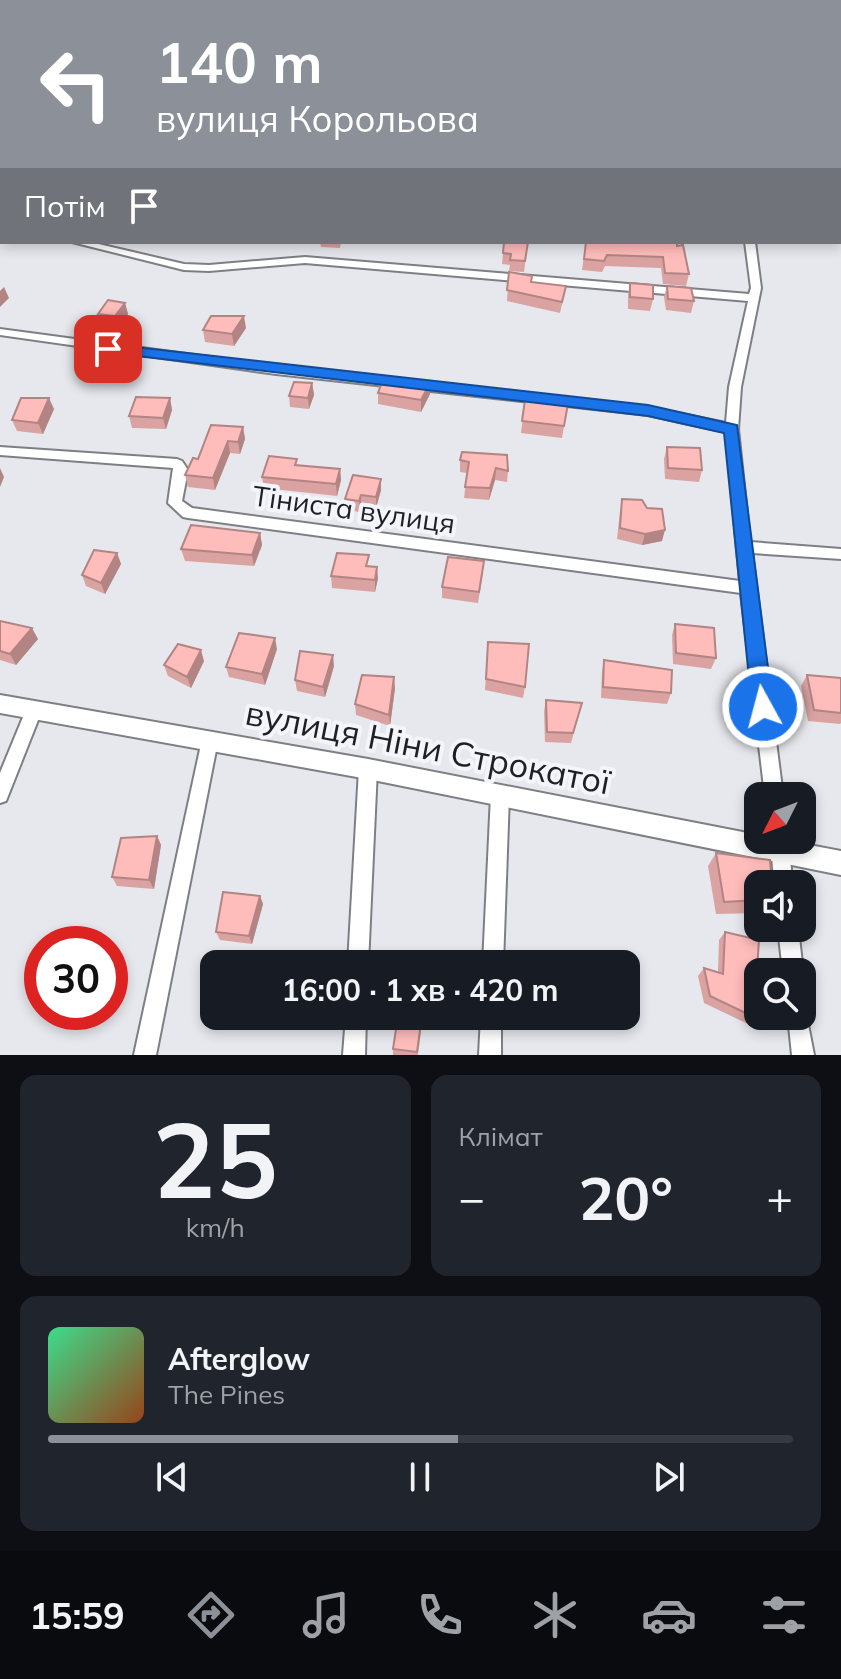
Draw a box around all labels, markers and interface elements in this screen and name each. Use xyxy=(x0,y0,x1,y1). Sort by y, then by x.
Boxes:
text: 140 m xyxy=(156,27,323,97)
icon: left xyxy=(24,32,128,136)
text: вулиця Корольова xyxy=(156,96,479,141)
icon: arrive xyxy=(122,184,166,228)
text: Потім xyxy=(24,187,106,225)
pin xyxy=(74,315,142,383)
icon: arrive xyxy=(86,327,130,371)
street label: Тіниста вулиця xyxy=(251,477,457,541)
position arrow xyxy=(721,665,805,749)
street label: вулиця Ніни Строкатої xyxy=(242,691,615,804)
north arrow xyxy=(744,782,816,854)
map controls xyxy=(744,782,816,1030)
button: sound xyxy=(744,870,816,942)
speed limit sign: 30 xyxy=(24,926,128,1030)
button: search xyxy=(744,958,816,1030)
text: 16:00 · 1 хв · 420 m xyxy=(281,971,559,1009)
text: 25 xyxy=(153,1093,278,1224)
text: Клімат xyxy=(459,1120,542,1153)
text: 20° xyxy=(578,1160,673,1235)
text: − xyxy=(459,1170,485,1225)
text: + xyxy=(767,1170,793,1225)
text: km/h xyxy=(186,1211,245,1244)
text: Afterglow xyxy=(168,1340,310,1378)
text: The Pines xyxy=(168,1378,285,1411)
icon: previous xyxy=(150,1455,194,1499)
icon: pause xyxy=(398,1455,442,1499)
icon: next xyxy=(647,1455,691,1499)
icon: directions xyxy=(183,1587,239,1643)
icon: music xyxy=(298,1587,354,1643)
icon: phone xyxy=(412,1587,468,1643)
icon: climate xyxy=(527,1587,583,1643)
icon: car xyxy=(641,1587,697,1643)
icon: filters xyxy=(756,1587,812,1643)
text: 15:59 xyxy=(29,1593,125,1638)

